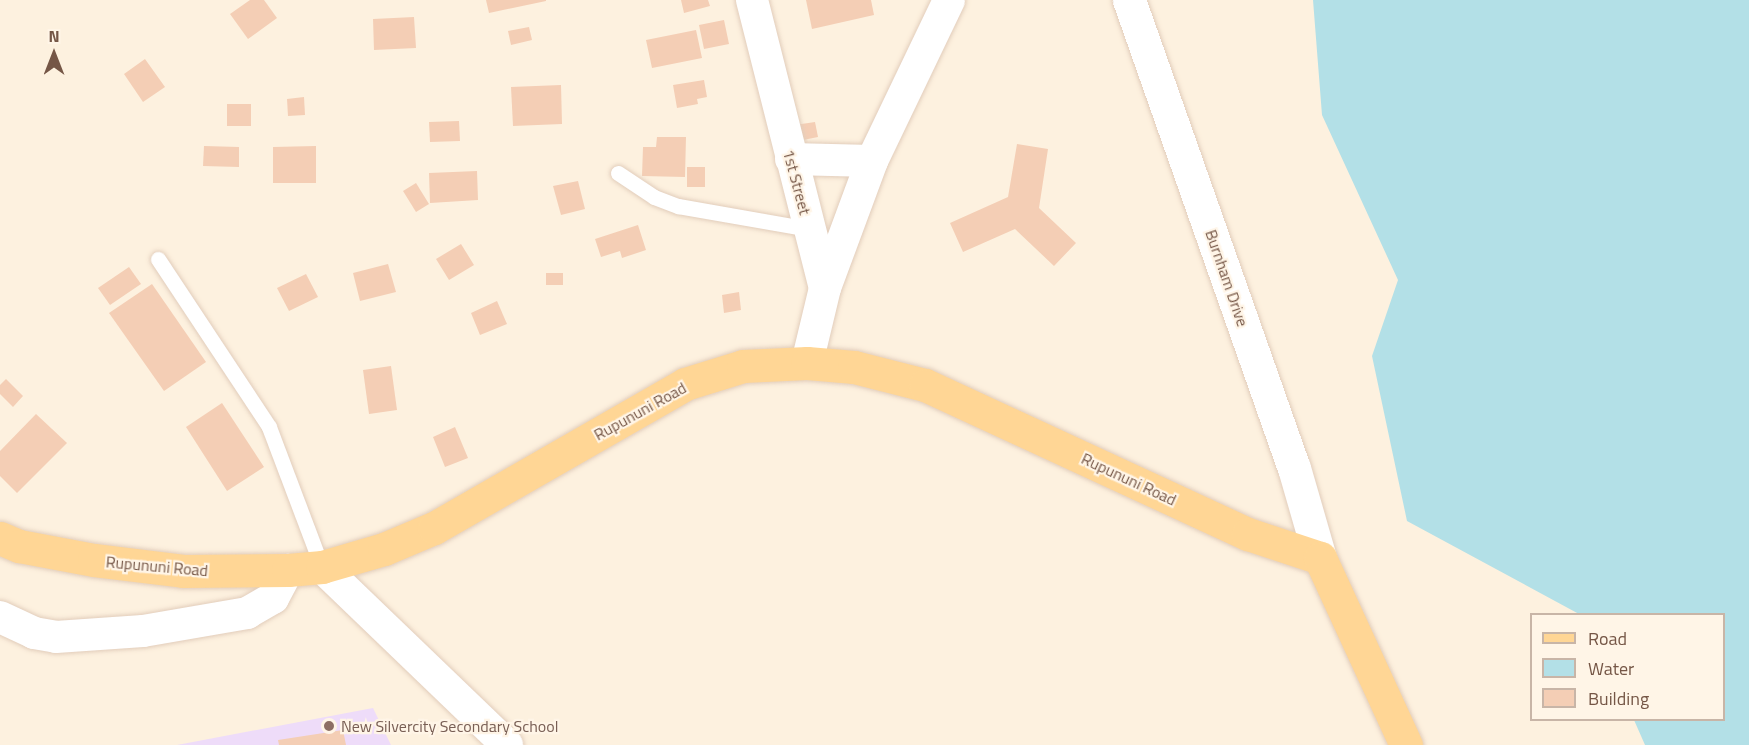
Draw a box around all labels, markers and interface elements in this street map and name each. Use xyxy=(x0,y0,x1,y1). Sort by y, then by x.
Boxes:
north arrow xyxy=(24,24,84,84)
text: N xyxy=(48,24,60,48)
street label: 1st Street xyxy=(779,147,815,217)
street label: Burnham Drive xyxy=(1201,227,1253,329)
street label: Rupununi Road xyxy=(590,378,690,444)
street label: Rupununi Road xyxy=(1078,449,1180,509)
street label: Rupununi Road xyxy=(105,552,209,580)
legend xyxy=(1530,613,1725,721)
text: Road xyxy=(1588,625,1627,652)
text: Water xyxy=(1588,655,1634,682)
text: Building xyxy=(1588,685,1649,712)
place label: New Silvercity Secondary School xyxy=(341,716,558,736)
marker: New Silvercity Secondary School xyxy=(322,719,336,733)

